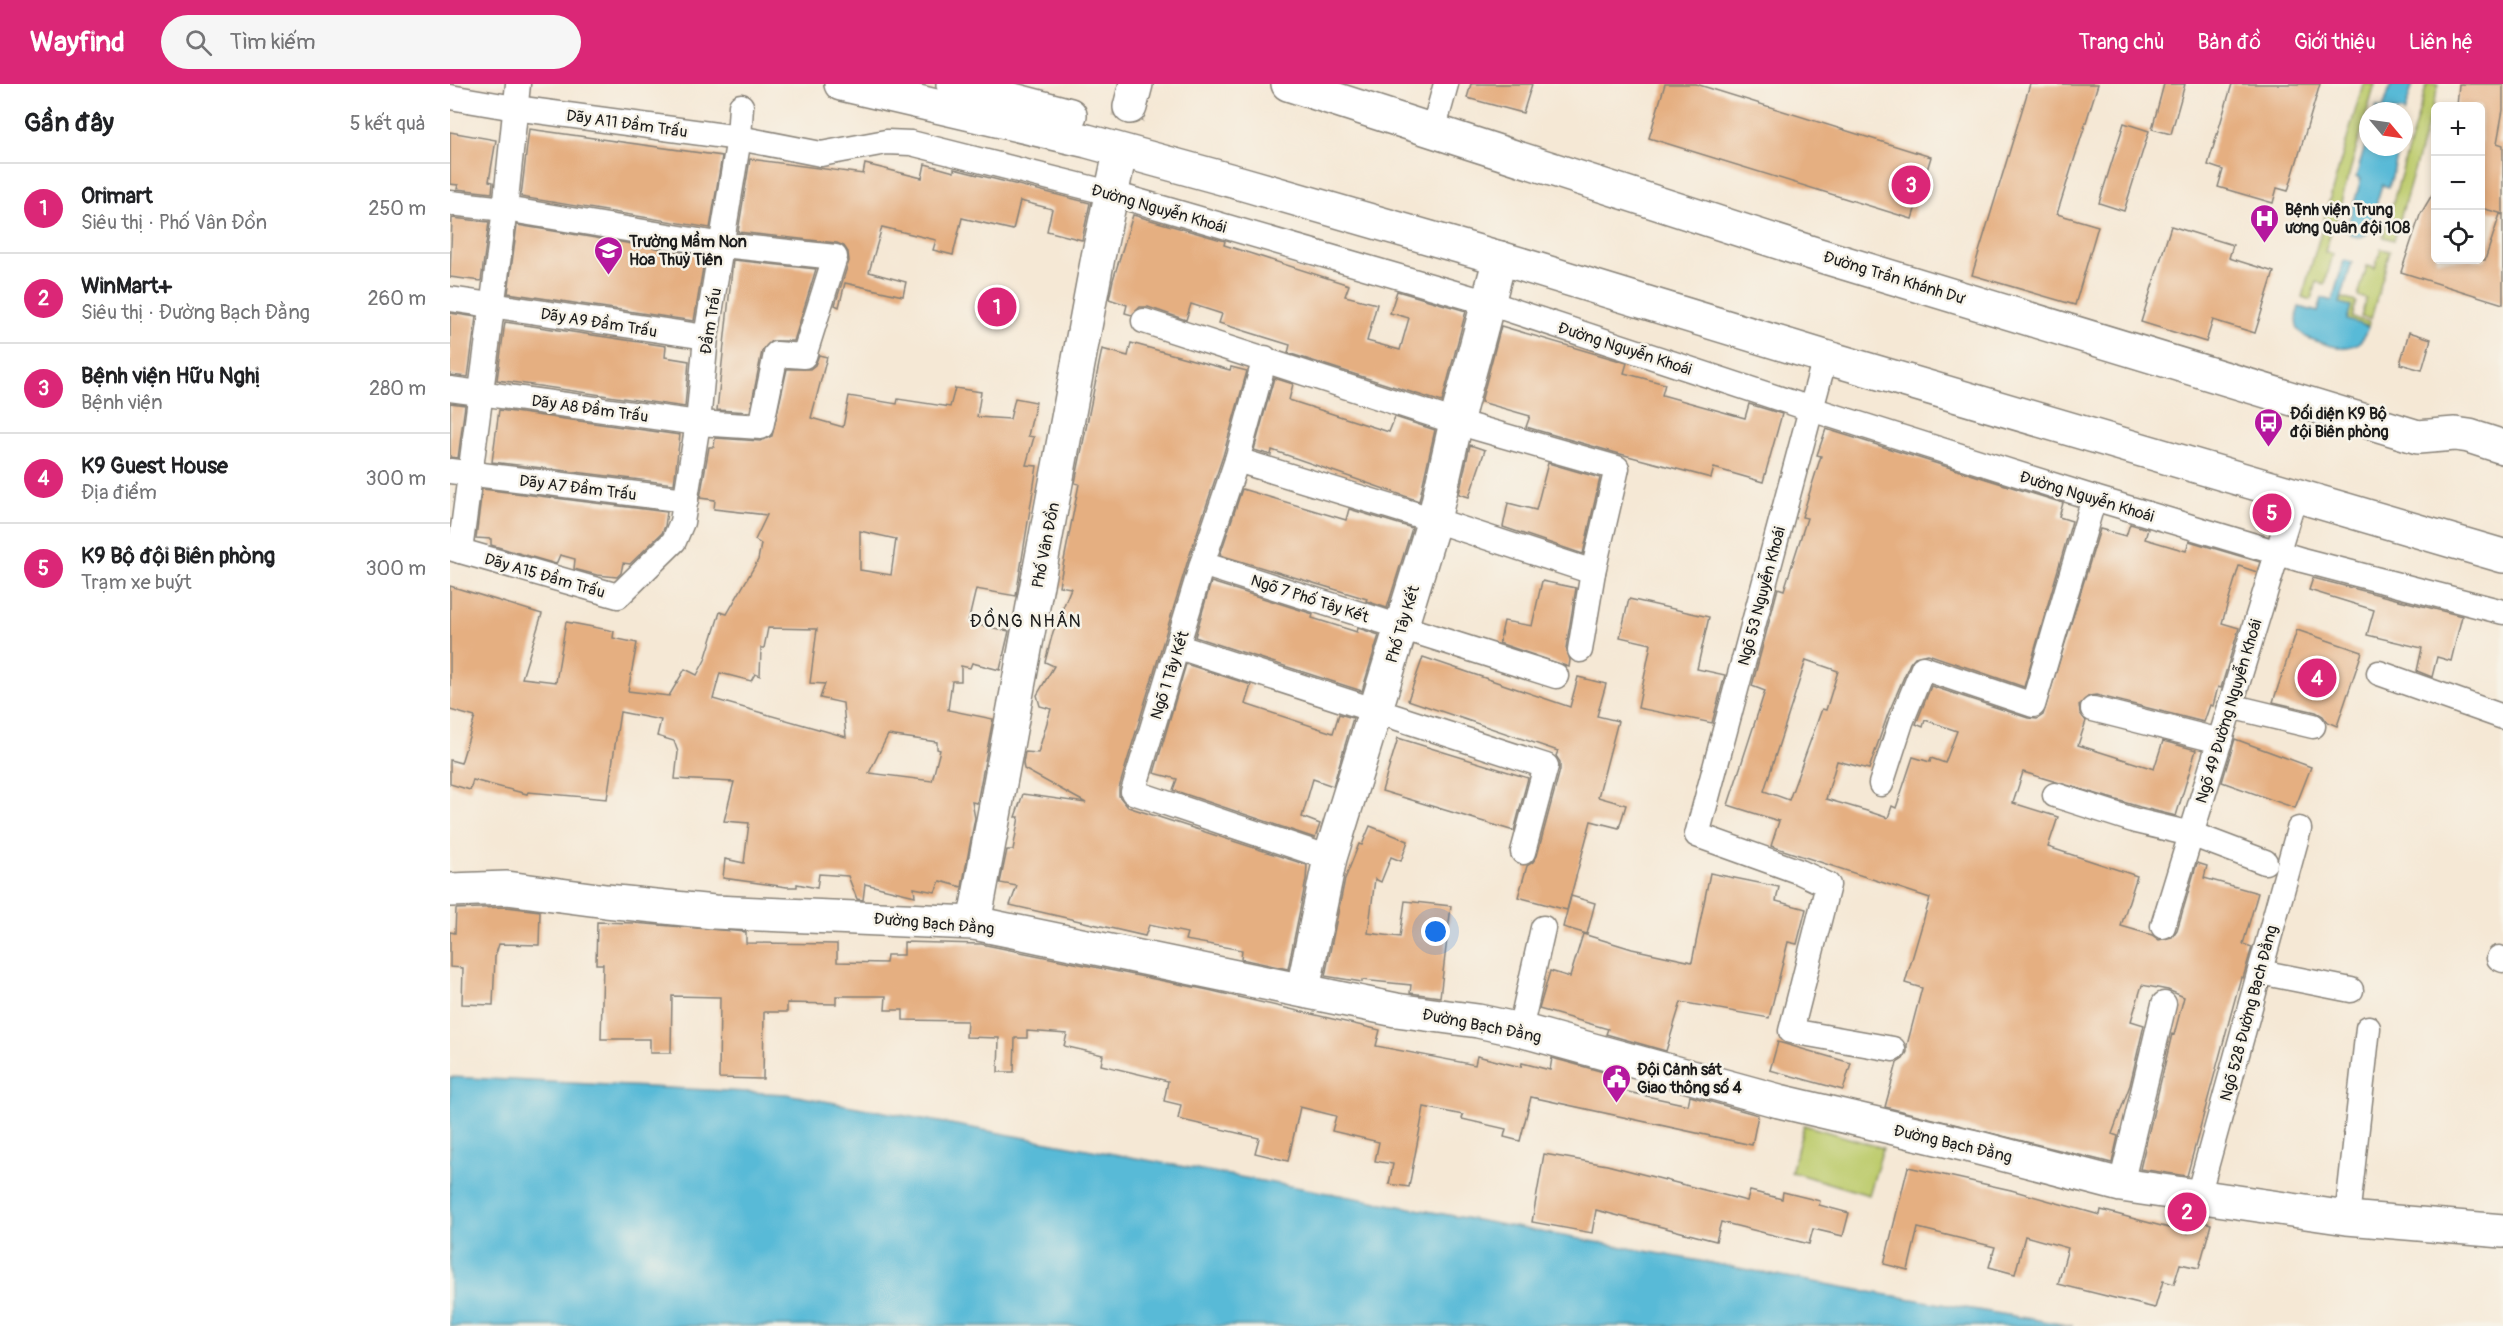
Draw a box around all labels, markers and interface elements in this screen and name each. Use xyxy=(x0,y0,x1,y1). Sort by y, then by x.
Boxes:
search box xyxy=(161,15,581,69)
text: Wayfind xyxy=(30,25,125,60)
icon: search xyxy=(182,26,215,59)
text: Tìm kiếm xyxy=(230,28,316,56)
text: Trang chủ xyxy=(2079,29,2165,56)
text: Bản đồ xyxy=(2198,29,2261,56)
text: Giới thiệu xyxy=(2294,29,2376,56)
text: Liên hệ xyxy=(2409,29,2473,56)
north arrow xyxy=(2359,102,2413,156)
map controls xyxy=(2431,102,2485,264)
button: + xyxy=(2431,102,2485,156)
street label: Dãy A11 Đầm Trấu xyxy=(565,105,689,142)
text: Gần đây xyxy=(24,107,114,139)
text: 5 kết quả xyxy=(350,111,426,136)
button: − xyxy=(2431,156,2485,210)
pin: 3 xyxy=(1892,162,1930,208)
street label: Đường Nguyễn Khoái xyxy=(1089,180,1229,238)
text: Orimart xyxy=(81,182,153,210)
text: 1 xyxy=(40,196,47,221)
text: 250 m xyxy=(368,196,426,221)
place label: Bệnh viện Trung ương Quân đội 108 xyxy=(2285,200,2410,238)
hospital icon: Bệnh viện Trung ương Quân đội 108 xyxy=(2248,202,2280,244)
text: Siêu thị · Phố Vân Đồn xyxy=(81,210,267,235)
button: locate xyxy=(2431,210,2485,264)
place label: Trường Mầm Non Hoa Thuỷ Tiên xyxy=(628,230,747,270)
school or university icon: Trường Mầm Non Hoa Thuỷ Tiên xyxy=(592,234,624,276)
street label: Đường Trần Khánh Dư xyxy=(1821,246,1969,309)
text: WinMart+ xyxy=(81,272,171,300)
pin: 1 xyxy=(978,284,1016,330)
text: 2 xyxy=(38,286,49,311)
text: 260 m xyxy=(367,286,426,311)
street label: Đầm Trấu xyxy=(695,286,726,356)
text: Siêu thị · Đường Bạch Đằng xyxy=(81,300,310,325)
street label: Dãy A9 Đầm Trấu xyxy=(539,303,659,342)
street label: Đường Nguyễn Khoái xyxy=(1555,318,1694,380)
text: Bệnh viện Hữu Nghị xyxy=(81,362,261,390)
text: 3 xyxy=(38,376,49,401)
text: 280 m xyxy=(369,376,426,401)
text: Bệnh viện xyxy=(81,390,163,415)
street label: Dãy A8 Đầm Trấu xyxy=(530,390,650,427)
place label: Đối diện K9 Bộ đội Biên phòng xyxy=(2290,403,2389,442)
bus stop icon: Đối diện K9 Bộ đội Biên phòng xyxy=(2253,406,2285,448)
text: K9 Guest House xyxy=(81,452,228,480)
text: 4 xyxy=(38,466,49,491)
text: 300 m xyxy=(365,466,426,491)
street label: Đường Nguyễn Khoái xyxy=(2017,467,2156,527)
street label: Dãy A7 Đầm Trấu xyxy=(518,470,638,505)
text: Địa điểm xyxy=(81,480,157,505)
pin: 5 xyxy=(2252,490,2292,536)
street label: Phố Vân Đồn xyxy=(1028,501,1064,590)
street label: Ngõ 53 Nguyễn Khoái xyxy=(1734,524,1790,668)
text: K9 Bộ đội Biên phòng xyxy=(81,542,275,570)
street label: Dãy A15 Đầm Trấu xyxy=(482,548,608,603)
text: 5 xyxy=(38,556,49,581)
text: 300 m xyxy=(365,556,426,581)
text: Trạm xe buýt xyxy=(81,570,191,595)
street label: Ngõ 7 Phố Tây Kết xyxy=(1248,570,1372,628)
street label: Phố Tây Kết xyxy=(1382,583,1424,665)
district label: ĐỒNG NHÂN xyxy=(970,607,1082,633)
street label: Ngõ 49 Đường Nguyễn Khoái xyxy=(2191,617,2267,806)
street label: Ngõ 1 Tây Kết xyxy=(1146,628,1194,722)
pin: 4 xyxy=(2298,656,2336,700)
street label: Đường Bạch Đằng xyxy=(873,908,995,939)
your location xyxy=(1421,917,1450,946)
street label: Ngõ 528 Đường Bạch Đằng xyxy=(2215,923,2282,1103)
street label: Đường Bạch Đằng xyxy=(1421,1004,1543,1047)
place label: Đội Cảnh sát Giao thông số 4 xyxy=(1637,1060,1743,1098)
public building icon: Đội Cảnh sát Giao thông số 4 xyxy=(1600,1062,1632,1104)
street label: Đường Bạch Đằng xyxy=(1892,1120,2014,1167)
pin: 2 xyxy=(2168,1190,2206,1234)

